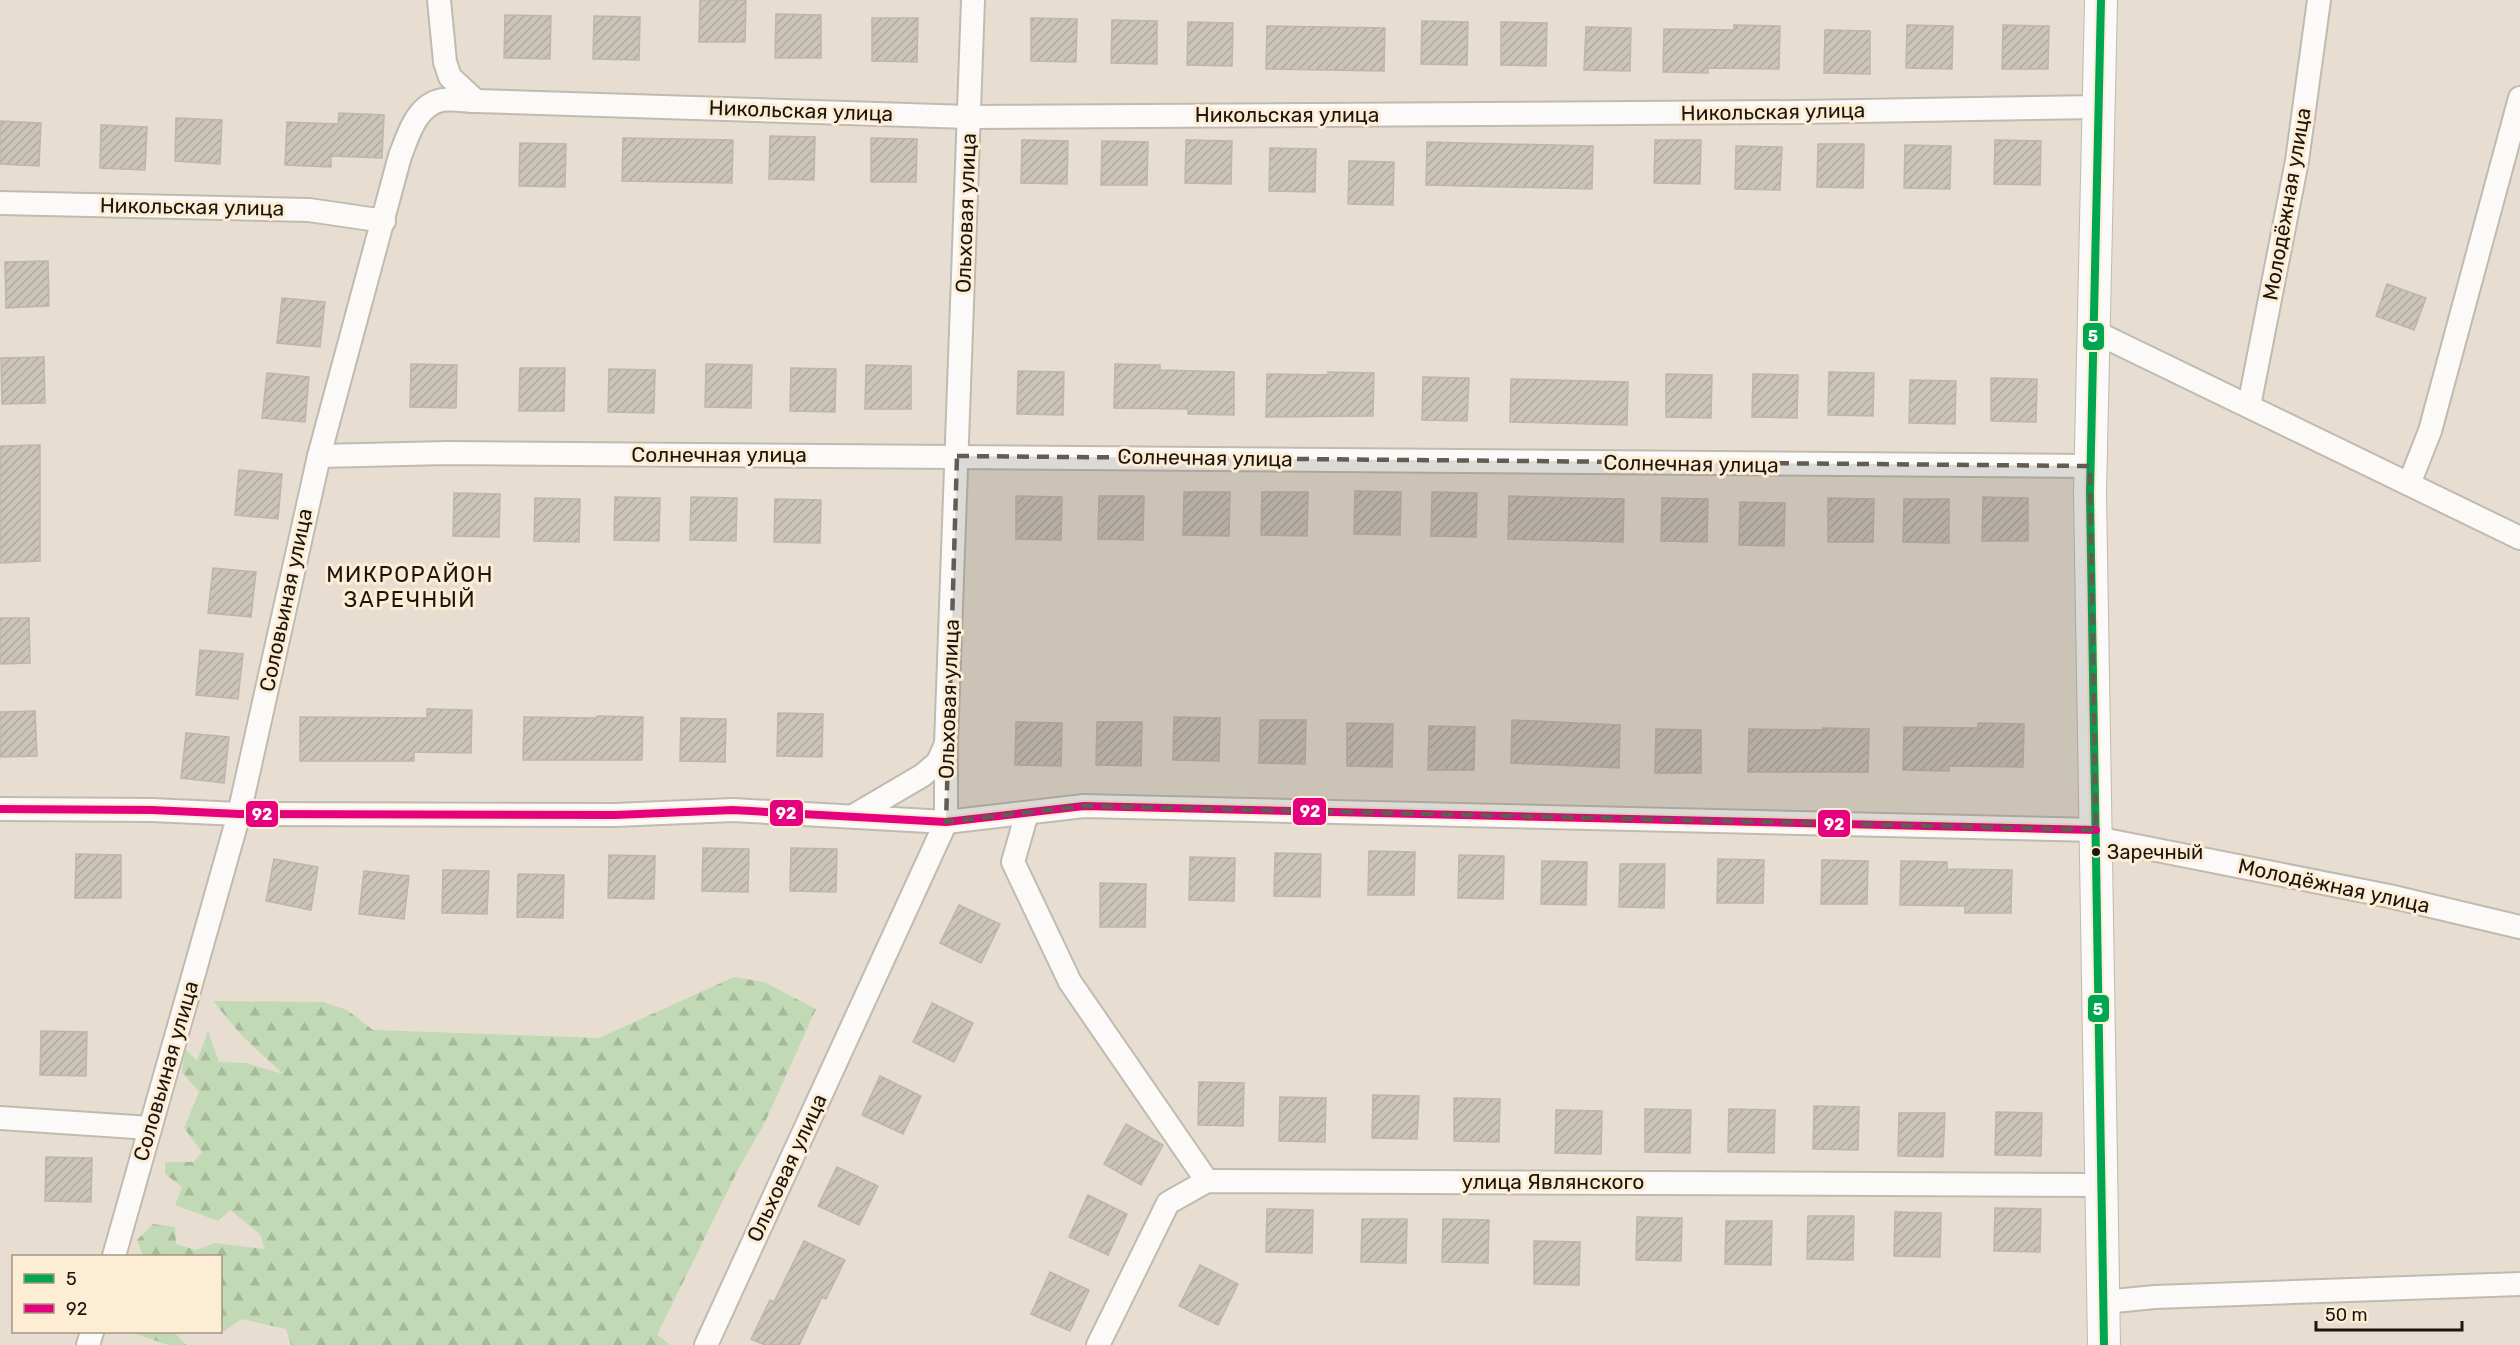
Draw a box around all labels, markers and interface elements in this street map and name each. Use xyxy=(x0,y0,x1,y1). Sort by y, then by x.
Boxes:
street label: Никольская улица xyxy=(708,95,894,126)
street label: Никольская улица xyxy=(1681,97,1865,126)
street label: Никольская улица xyxy=(1195,102,1379,127)
street label: Молодёжная улица xyxy=(2257,106,2316,302)
street label: Ольховая улица xyxy=(950,132,981,294)
street label: Никольская улица xyxy=(100,192,284,221)
line badge: 5 xyxy=(2082,322,2105,351)
text: 5 xyxy=(2088,327,2098,346)
street label: Солнечная улица xyxy=(631,442,807,467)
street label: Солнечная улица xyxy=(1117,443,1293,472)
street label: Солнечная улица xyxy=(1603,449,1779,478)
street label: Соловьиная улица xyxy=(254,506,317,694)
district label: МИКРОРАЙОН ЗАРЕЧНЫЙ xyxy=(326,561,494,613)
street label: Ольховая улица xyxy=(933,618,964,780)
line badge: 92 xyxy=(1292,797,1327,826)
line badge: 92 xyxy=(769,799,804,827)
line badge: 92 xyxy=(245,800,279,828)
text: 92 xyxy=(1300,802,1320,821)
text: 92 xyxy=(776,804,796,823)
text: 92 xyxy=(252,805,272,824)
line badge: 92 xyxy=(1817,809,1851,838)
text: 92 xyxy=(1824,815,1844,834)
place label: Заречный xyxy=(2107,840,2203,864)
marker: Заречный xyxy=(2090,846,2102,858)
street label: Молодёжная улица xyxy=(2236,853,2432,918)
street label: Соловьиная улица xyxy=(128,978,203,1164)
line badge: 5 xyxy=(2087,994,2110,1023)
text: 5 xyxy=(2093,1000,2103,1019)
street label: Ольховая улица xyxy=(741,1090,832,1246)
street label: улица Являнского xyxy=(1462,1169,1644,1194)
legend xyxy=(12,1255,222,1333)
text: 5 xyxy=(66,1268,77,1290)
scale bar xyxy=(2316,1294,2462,1332)
text: 92 xyxy=(66,1298,87,1320)
text: 50 m xyxy=(2325,1304,2368,1326)

